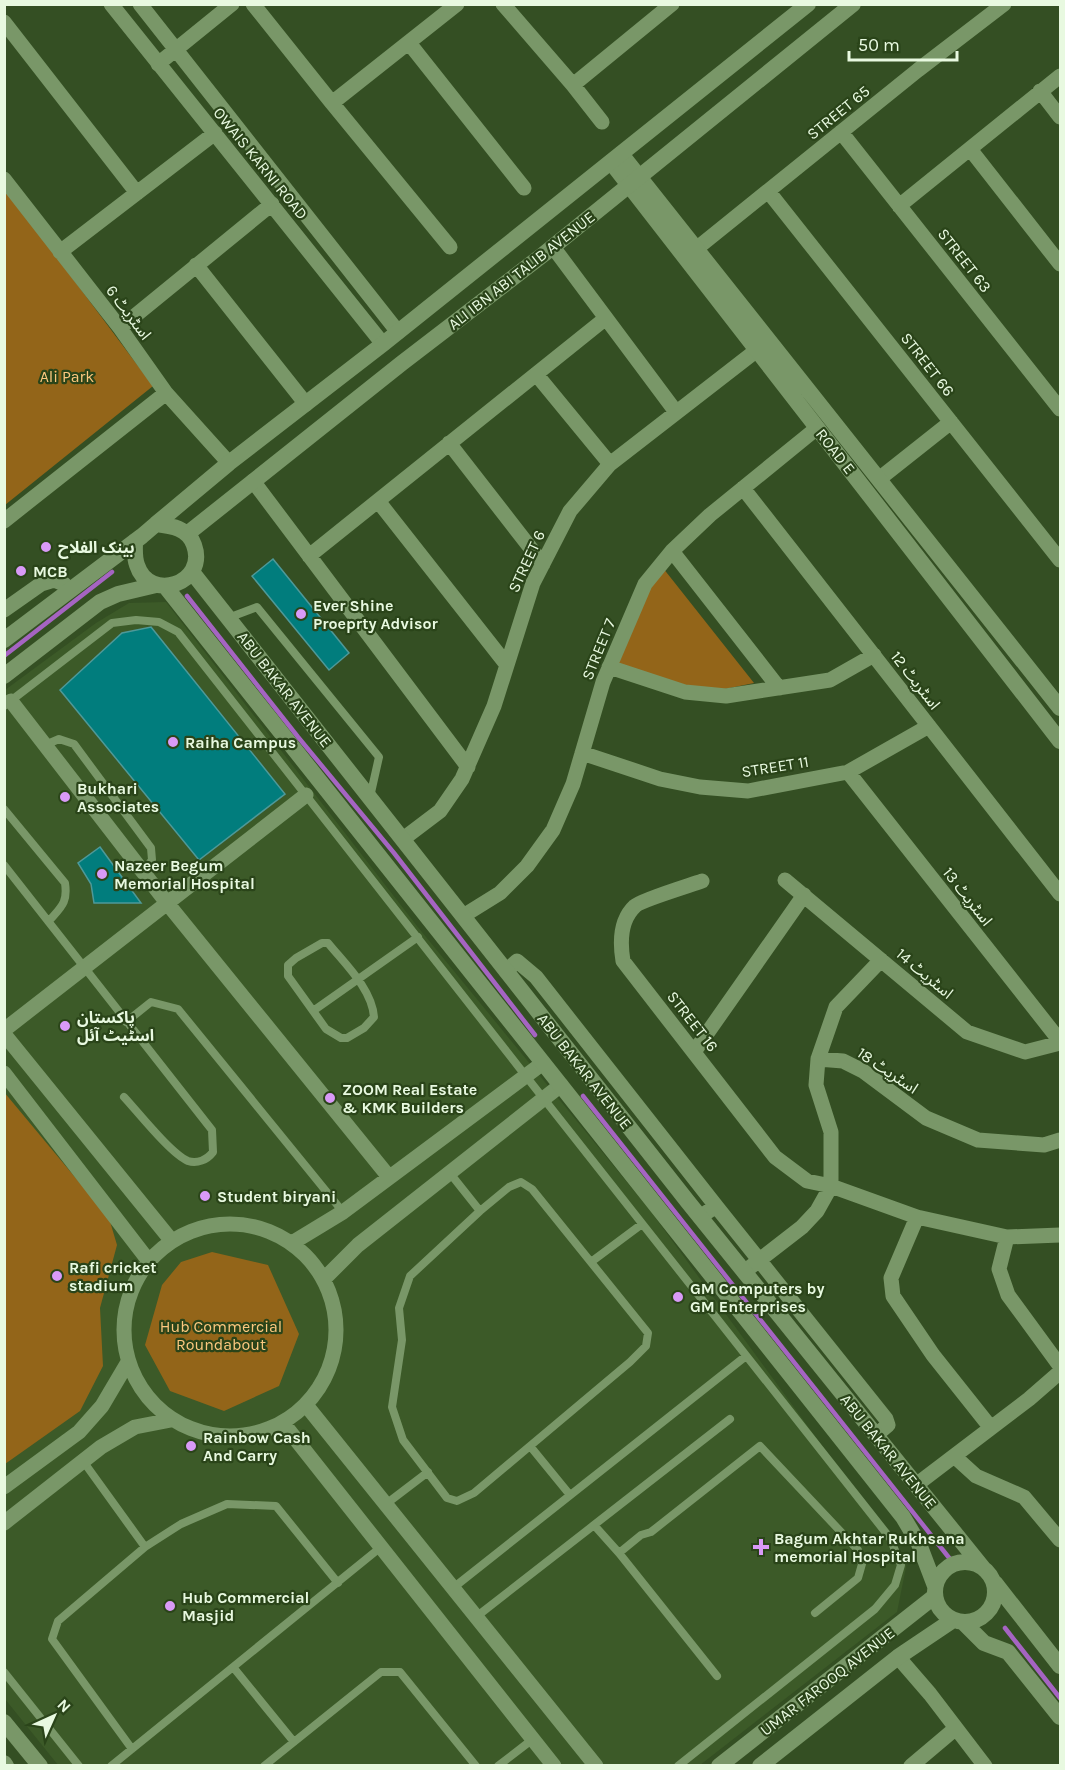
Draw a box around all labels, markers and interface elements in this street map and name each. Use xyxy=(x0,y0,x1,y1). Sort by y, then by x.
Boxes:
scale bar xyxy=(849,24,957,62)
text: 50 m xyxy=(858,34,900,56)
street label: STREET 65 xyxy=(803,81,874,144)
street label: OWAIS KARNI ROAD xyxy=(209,103,312,223)
street label: ALI IBN ABI TALIB AVENUE xyxy=(444,207,598,334)
street label: STREET 63 xyxy=(934,225,995,296)
street label: اسٹریٹ 6 xyxy=(102,281,155,343)
street label: STREET 66 xyxy=(897,329,958,400)
park label: Ali Park xyxy=(40,367,94,386)
street label: ROAD E xyxy=(812,425,859,478)
street label: STREET 6 xyxy=(504,527,549,595)
place label: بینک الفلاح xyxy=(58,538,135,559)
marker: بینک الفلاح xyxy=(39,540,53,554)
place label: MCB xyxy=(33,562,68,581)
marker: MCB xyxy=(14,564,28,578)
place label: Ever Shine Proeprty Advisor xyxy=(313,596,438,633)
marker: Ever Shine Proeprty Advisor xyxy=(294,607,308,621)
street label: STREET 7 xyxy=(578,615,620,683)
street label: ABU BAKAR AVENUE xyxy=(233,627,336,751)
street label: اسٹریٹ 12 xyxy=(887,647,944,713)
place label: Raiha Campus xyxy=(185,733,296,752)
marker: Raiha Campus xyxy=(166,735,180,749)
street label: STREET 11 xyxy=(740,752,810,781)
place label: Bukhari Associates xyxy=(77,779,159,816)
marker: Bukhari Associates xyxy=(58,790,72,804)
place label: Nazeer Begum Memorial Hospital xyxy=(114,856,255,893)
street label: اسٹریٹ 13 xyxy=(939,863,996,929)
marker: Nazeer Begum Memorial Hospital xyxy=(95,867,109,881)
street label: اسٹریٹ 14 xyxy=(892,944,957,1003)
street label: STREET 16 xyxy=(663,987,722,1055)
place label: پاکستان اسٹیٹ آئل xyxy=(77,1008,154,1045)
street label: ABU BAKAR AVENUE xyxy=(533,1009,636,1133)
marker: پاکستان اسٹیٹ آئل xyxy=(58,1019,72,1033)
street label: اسٹریٹ 18 xyxy=(854,1043,922,1098)
place label: ZOOM Real Estate & KMK Builders xyxy=(342,1080,477,1117)
marker: ZOOM Real Estate & KMK Builders xyxy=(323,1091,337,1105)
place label: Student biryani xyxy=(217,1187,336,1206)
marker: Student biryani xyxy=(198,1189,212,1203)
place label: Rafi cricket stadium xyxy=(69,1258,157,1295)
marker: Rafi cricket stadium xyxy=(50,1269,64,1283)
place label: GM Computers by GM Enterprises xyxy=(690,1279,824,1316)
marker: GM Computers by GM Enterprises xyxy=(671,1290,685,1304)
park label: Hub Commercial Roundabout xyxy=(160,1317,282,1354)
street label: ABU BAKAR AVENUE xyxy=(836,1390,941,1513)
place label: Rainbow Cash And Carry xyxy=(203,1428,311,1465)
marker: Rainbow Cash And Carry xyxy=(184,1439,198,1453)
place label: Bagum Akhtar Rukhsana memorial Hospital xyxy=(774,1529,965,1566)
marker: Bagum Akhtar Rukhsana memorial Hospital xyxy=(752,1538,770,1556)
place label: Hub Commercial Masjid xyxy=(182,1588,309,1625)
marker: Hub Commercial Masjid xyxy=(163,1599,177,1613)
street label: UMAR FAROOQ AVENUE xyxy=(756,1623,898,1740)
north arrow xyxy=(24,1686,84,1746)
text: N xyxy=(53,1695,75,1717)

